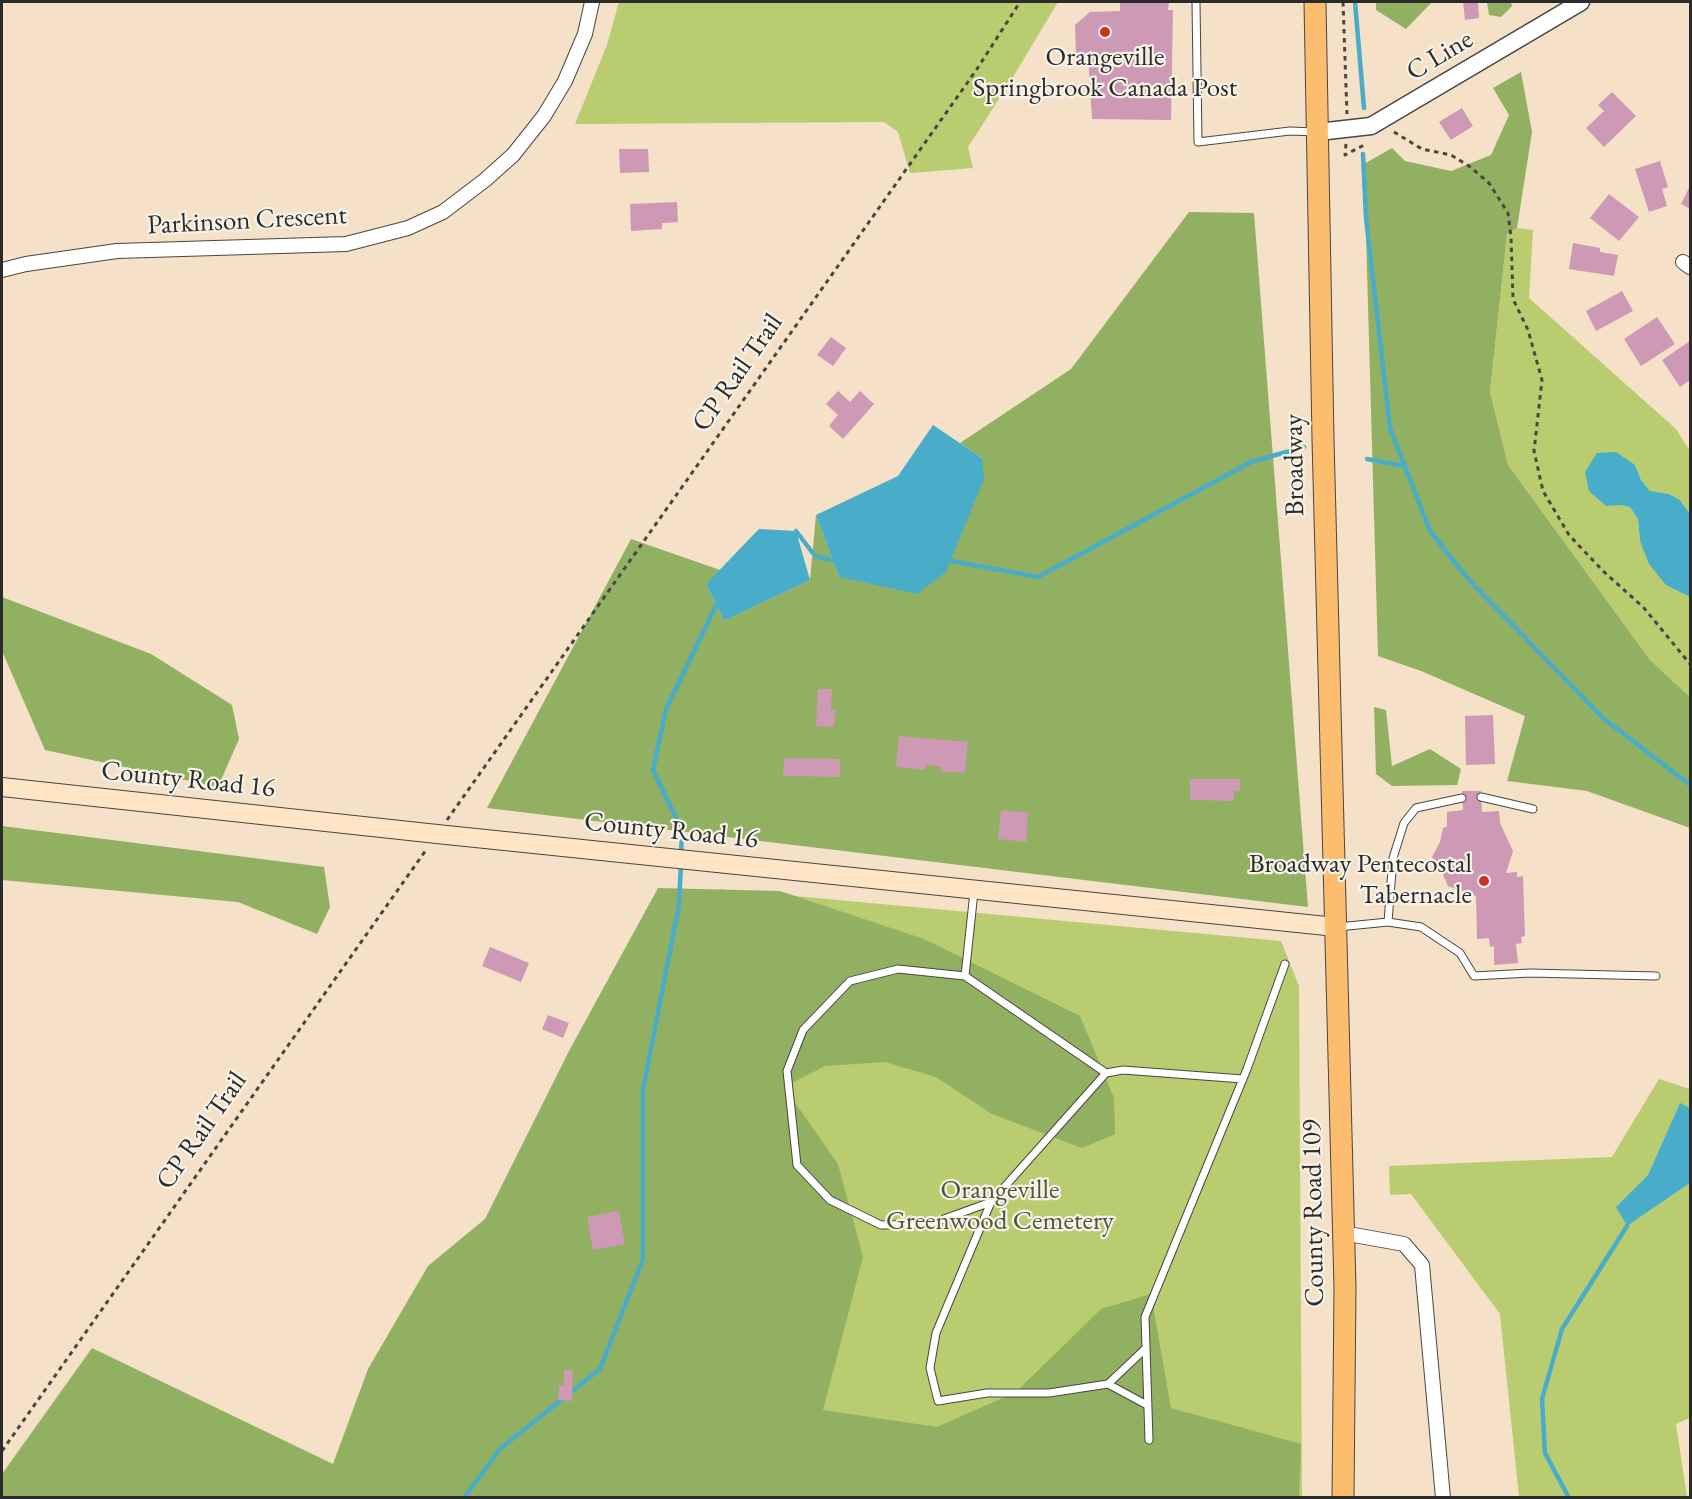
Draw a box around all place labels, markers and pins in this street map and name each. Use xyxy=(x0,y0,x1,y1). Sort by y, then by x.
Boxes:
marker: Orangeville Springbrook Canada Post xyxy=(1098,25,1112,39)
place label: Orangeville Springbrook Canada Post xyxy=(973,42,1237,105)
place label: Broadway Pentecostal Tabernacle xyxy=(1249,849,1472,912)
marker: Broadway Pentecostal Tabernacle xyxy=(1477,874,1491,888)

